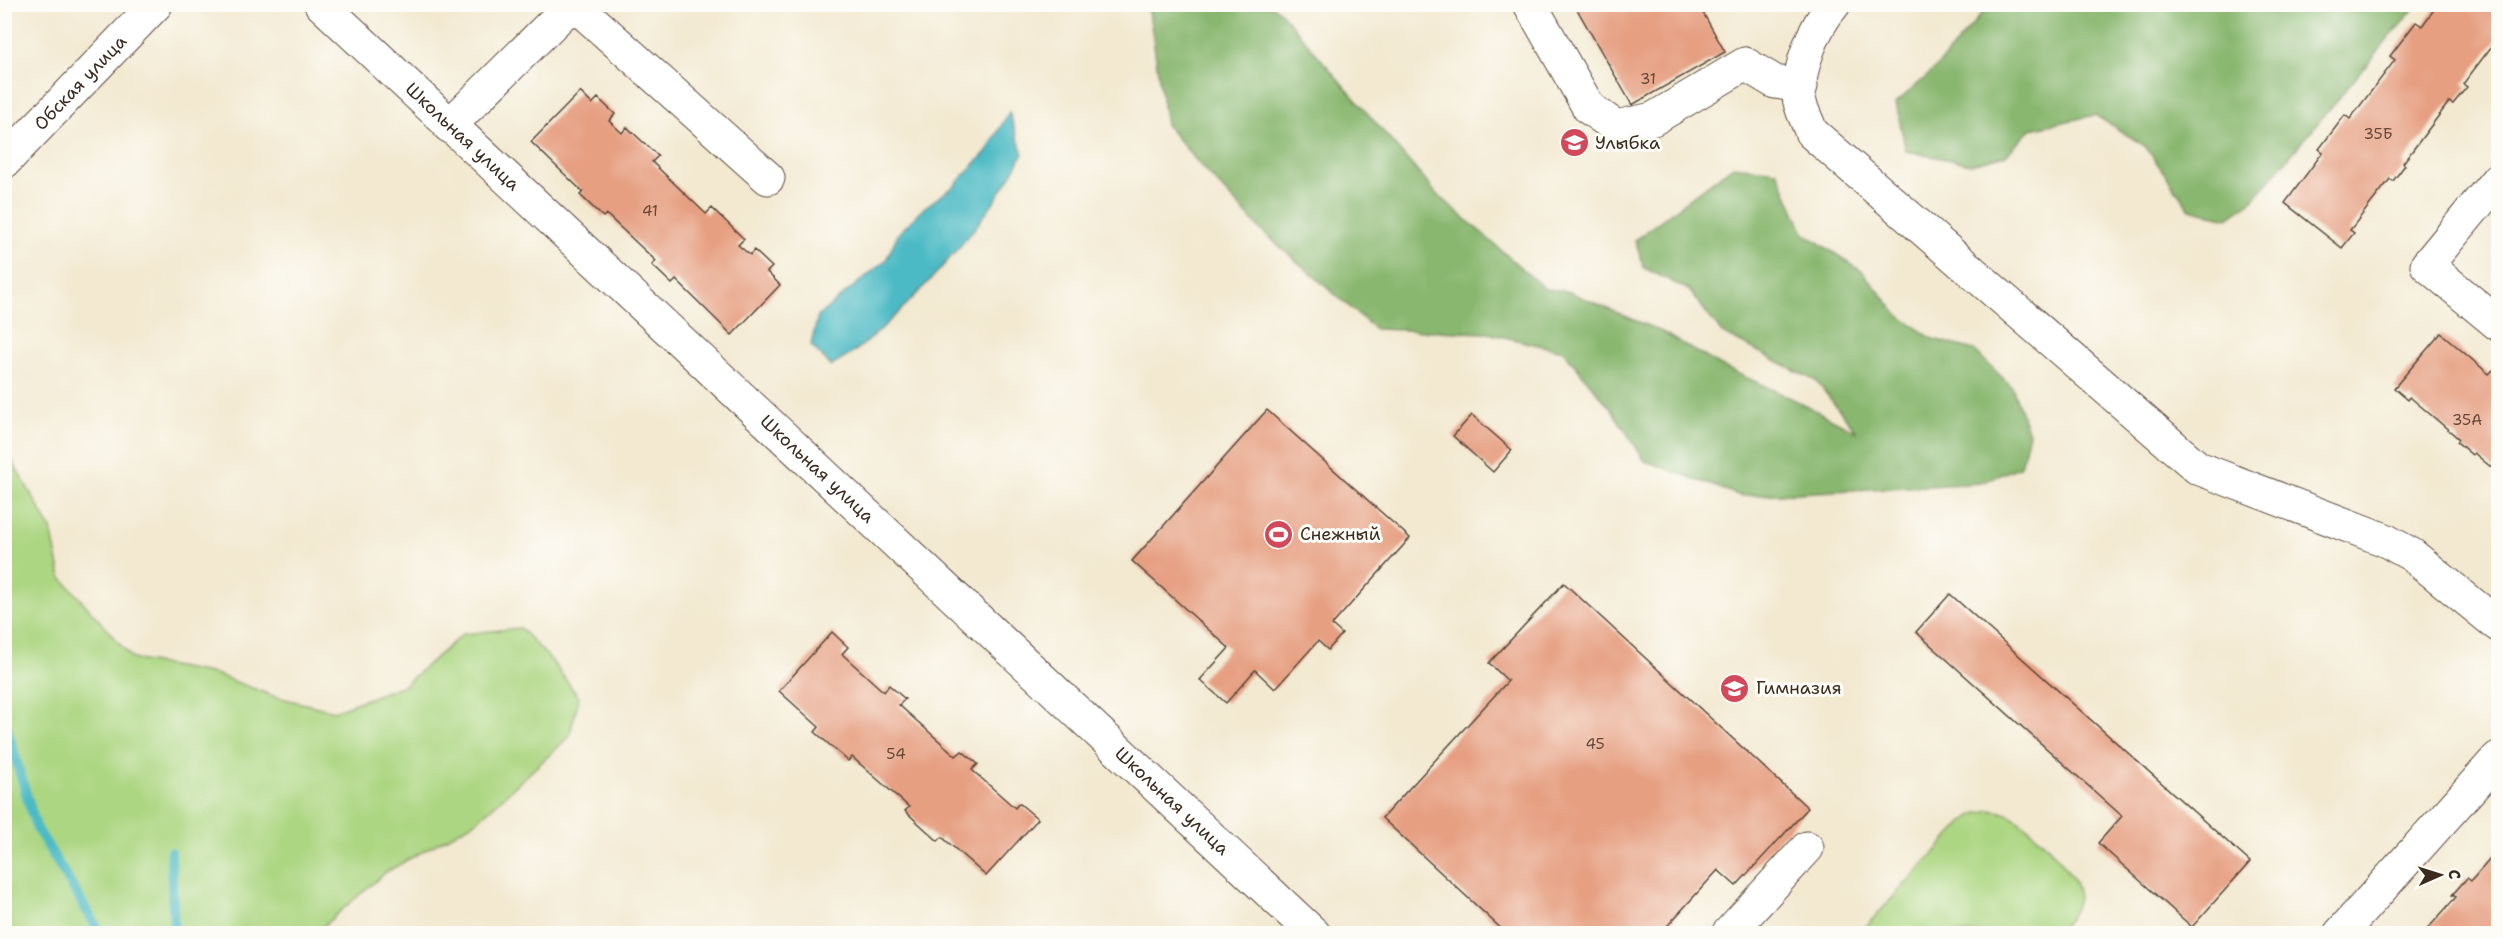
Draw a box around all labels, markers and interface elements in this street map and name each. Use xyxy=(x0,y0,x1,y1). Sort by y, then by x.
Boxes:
street label: Обская улица xyxy=(29,30,132,136)
house number: 31 xyxy=(1640,69,1656,89)
street label: Школьная улица xyxy=(400,77,525,196)
house number: 35Б xyxy=(2363,124,2393,144)
school or university icon: Улыбка xyxy=(1558,127,1590,159)
place label: Улыбка xyxy=(1595,131,1660,155)
house number: 41 xyxy=(642,201,658,221)
street label: Школьная улица xyxy=(755,409,880,528)
house number: 35А xyxy=(2452,410,2482,430)
sports icon: Снежный xyxy=(1263,518,1295,550)
place label: Снежный xyxy=(1300,522,1381,546)
school or university icon: Гимназия xyxy=(1719,672,1751,704)
place label: Гимназия xyxy=(1756,676,1842,700)
house number: 45 xyxy=(1585,734,1605,754)
street label: Школьная улица xyxy=(1110,742,1234,860)
house number: 54 xyxy=(886,744,906,764)
north arrow xyxy=(2410,845,2470,905)
text: С xyxy=(2444,869,2465,880)

